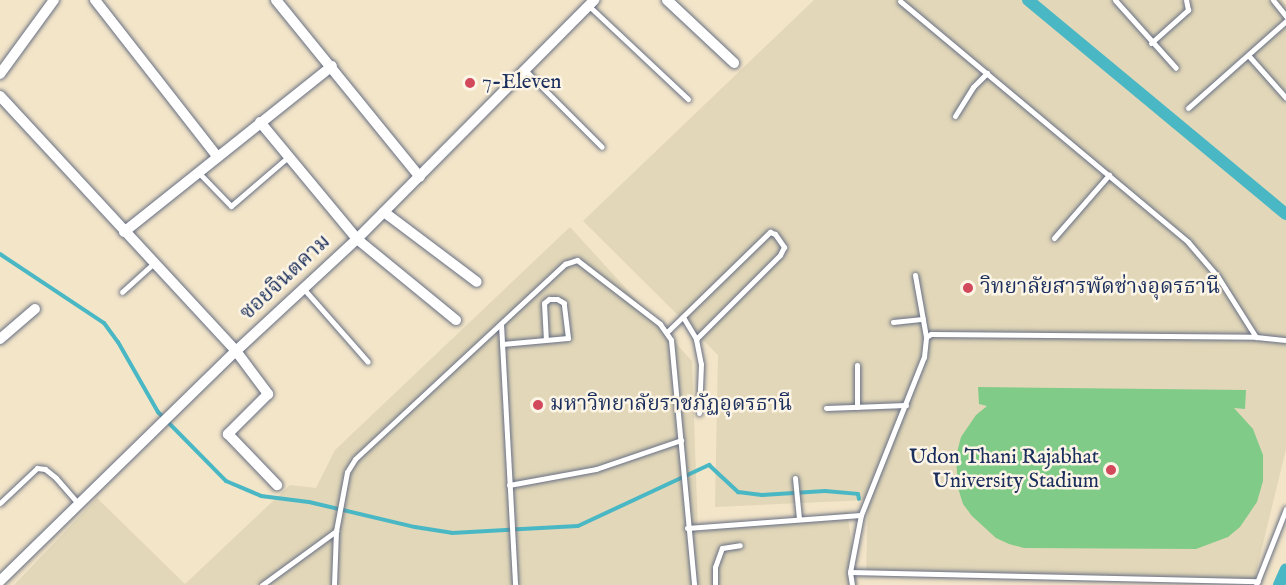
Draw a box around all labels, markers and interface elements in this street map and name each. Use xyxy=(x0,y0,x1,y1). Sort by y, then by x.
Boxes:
place label: 7-Eleven xyxy=(482,70,561,96)
marker: 7-Eleven xyxy=(463,76,477,90)
street label: ซอยจินตคาม xyxy=(236,230,336,326)
place label: วิทยาลัยสารพัดช่างอุดรธานี xyxy=(980,275,1220,301)
marker: วิทยาลัยสารพัดช่างอุดรธานี xyxy=(961,281,975,295)
place label: มหาวิทยาลัยราชภัฏอุดรธานี xyxy=(550,392,792,418)
marker: มหาวิทยาลัยราชภัฏอุดรธานี xyxy=(531,398,545,412)
place label: Udon Thani Rajabhat University Stadium xyxy=(909,445,1099,495)
marker: Udon Thani Rajabhat University Stadium xyxy=(1104,463,1118,477)

